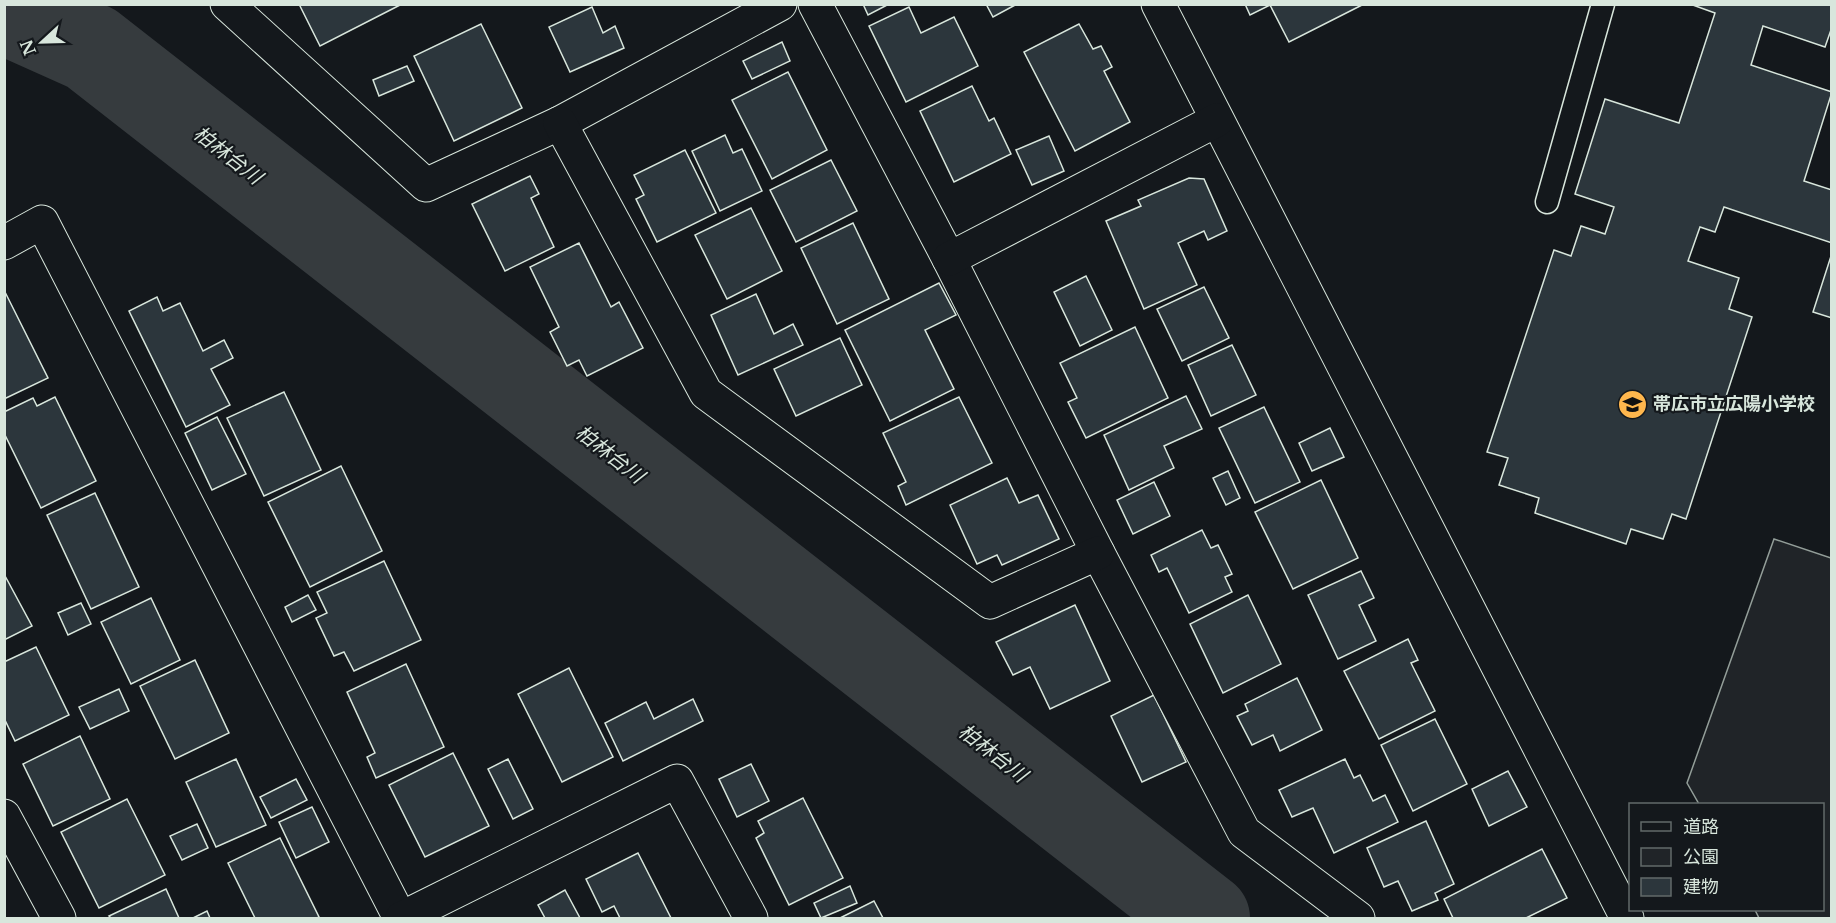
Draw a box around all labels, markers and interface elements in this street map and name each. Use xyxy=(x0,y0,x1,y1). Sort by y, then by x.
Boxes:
north arrow xyxy=(12,12,72,72)
text: N xyxy=(16,37,40,58)
water label: 柏林台川 xyxy=(189,121,268,190)
school or university icon: 帯広市立広陽小学校 xyxy=(1616,388,1648,420)
place label: 帯広市立広陽小学校 xyxy=(1653,393,1815,415)
water label: 柏林台川 xyxy=(571,420,650,489)
water label: 柏林台川 xyxy=(954,719,1033,788)
legend xyxy=(1629,803,1824,911)
text: 道路 xyxy=(1683,816,1719,838)
text: 公園 xyxy=(1683,846,1719,868)
text: 建物 xyxy=(1683,876,1719,898)

